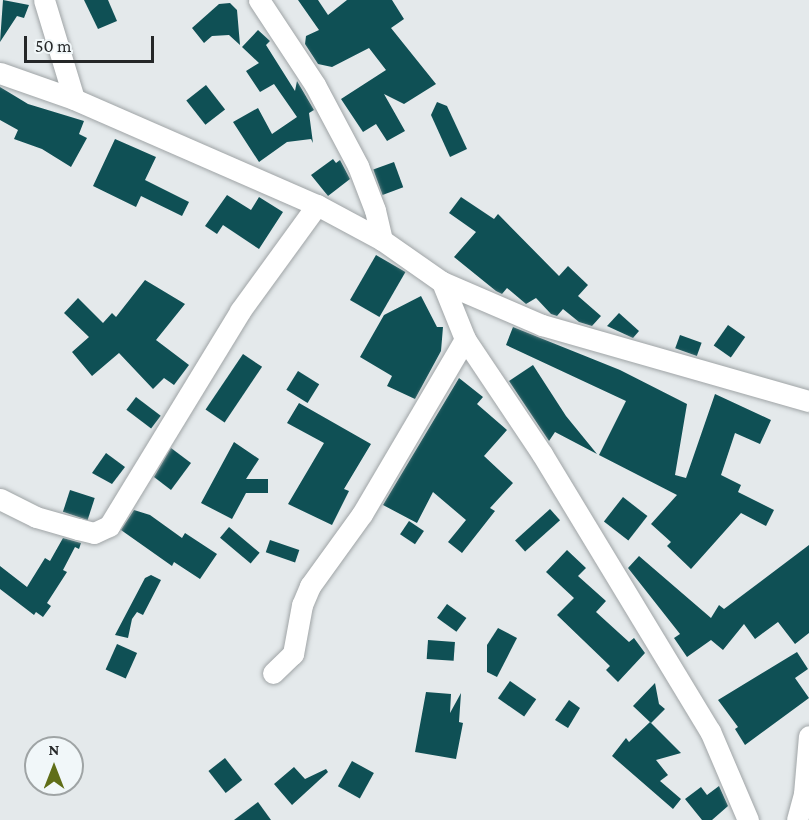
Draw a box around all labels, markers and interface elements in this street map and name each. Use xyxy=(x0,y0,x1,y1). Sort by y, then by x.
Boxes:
scale bar xyxy=(27,24,158,62)
text: 50 m xyxy=(35,36,72,56)
north arrow xyxy=(24,736,84,796)
text: N xyxy=(49,741,59,758)

